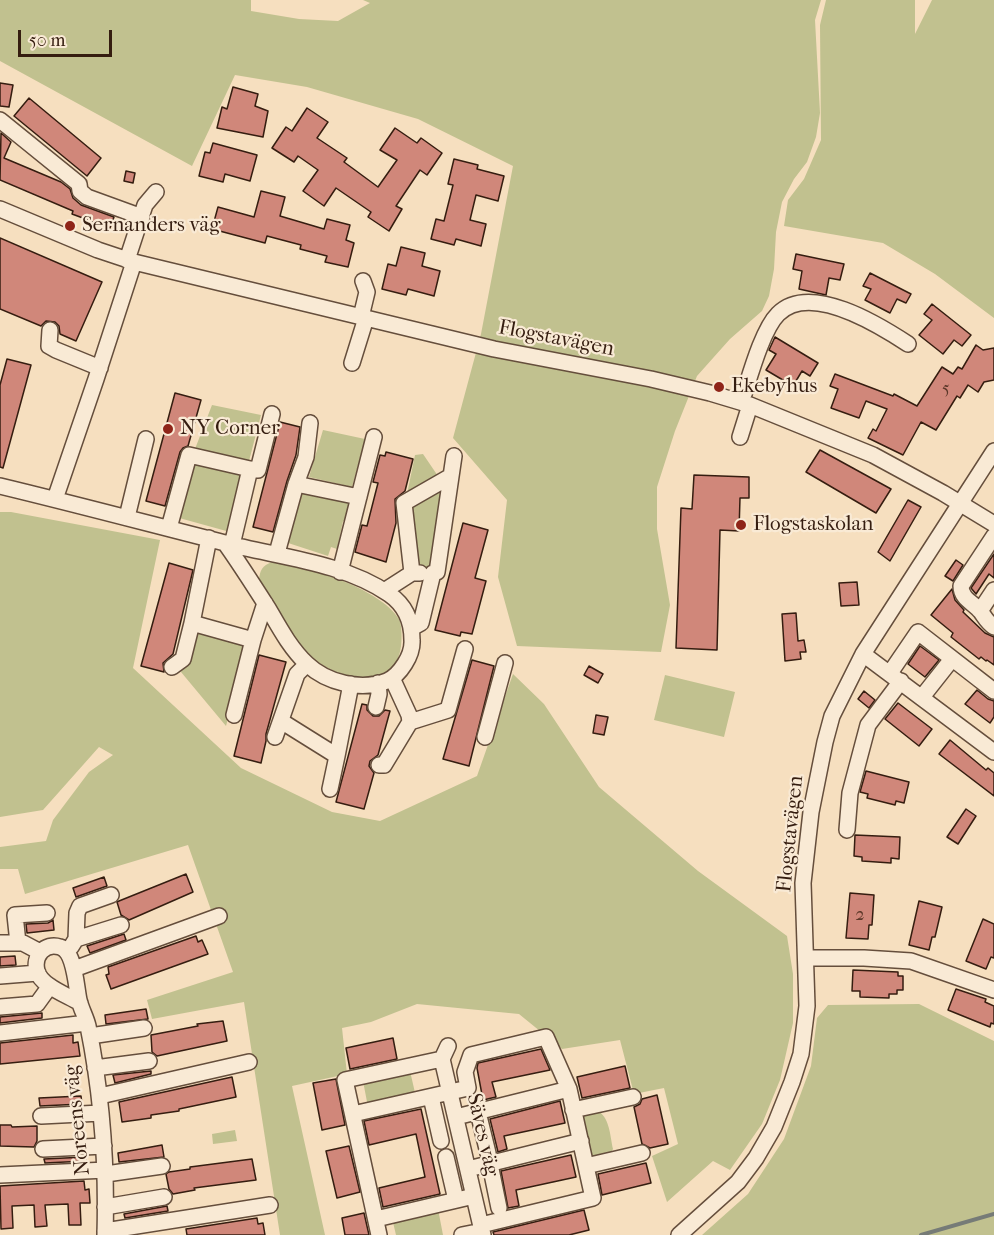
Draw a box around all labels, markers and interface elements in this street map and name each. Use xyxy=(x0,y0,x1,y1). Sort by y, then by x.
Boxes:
scale bar xyxy=(21,18,116,56)
text: 50 m xyxy=(29,30,65,51)
place label: Sernanders väg xyxy=(82,213,220,239)
marker: Sernanders väg xyxy=(63,219,77,233)
street label: Flogstavägen xyxy=(496,315,616,363)
place label: Ekebyhus xyxy=(731,374,817,400)
house number: 5 xyxy=(942,379,950,401)
marker: Ekebyhus xyxy=(712,380,726,394)
place label: NY Corner xyxy=(180,416,280,442)
marker: NY Corner xyxy=(161,422,175,436)
place label: Flogstaskolan xyxy=(753,512,873,538)
marker: Flogstaskolan xyxy=(734,518,748,532)
street label: Flogstavägen xyxy=(772,774,810,894)
house number: 2 xyxy=(855,905,865,927)
street label: Noreens väg xyxy=(60,1063,96,1177)
street label: Säves väg xyxy=(460,1091,504,1179)

